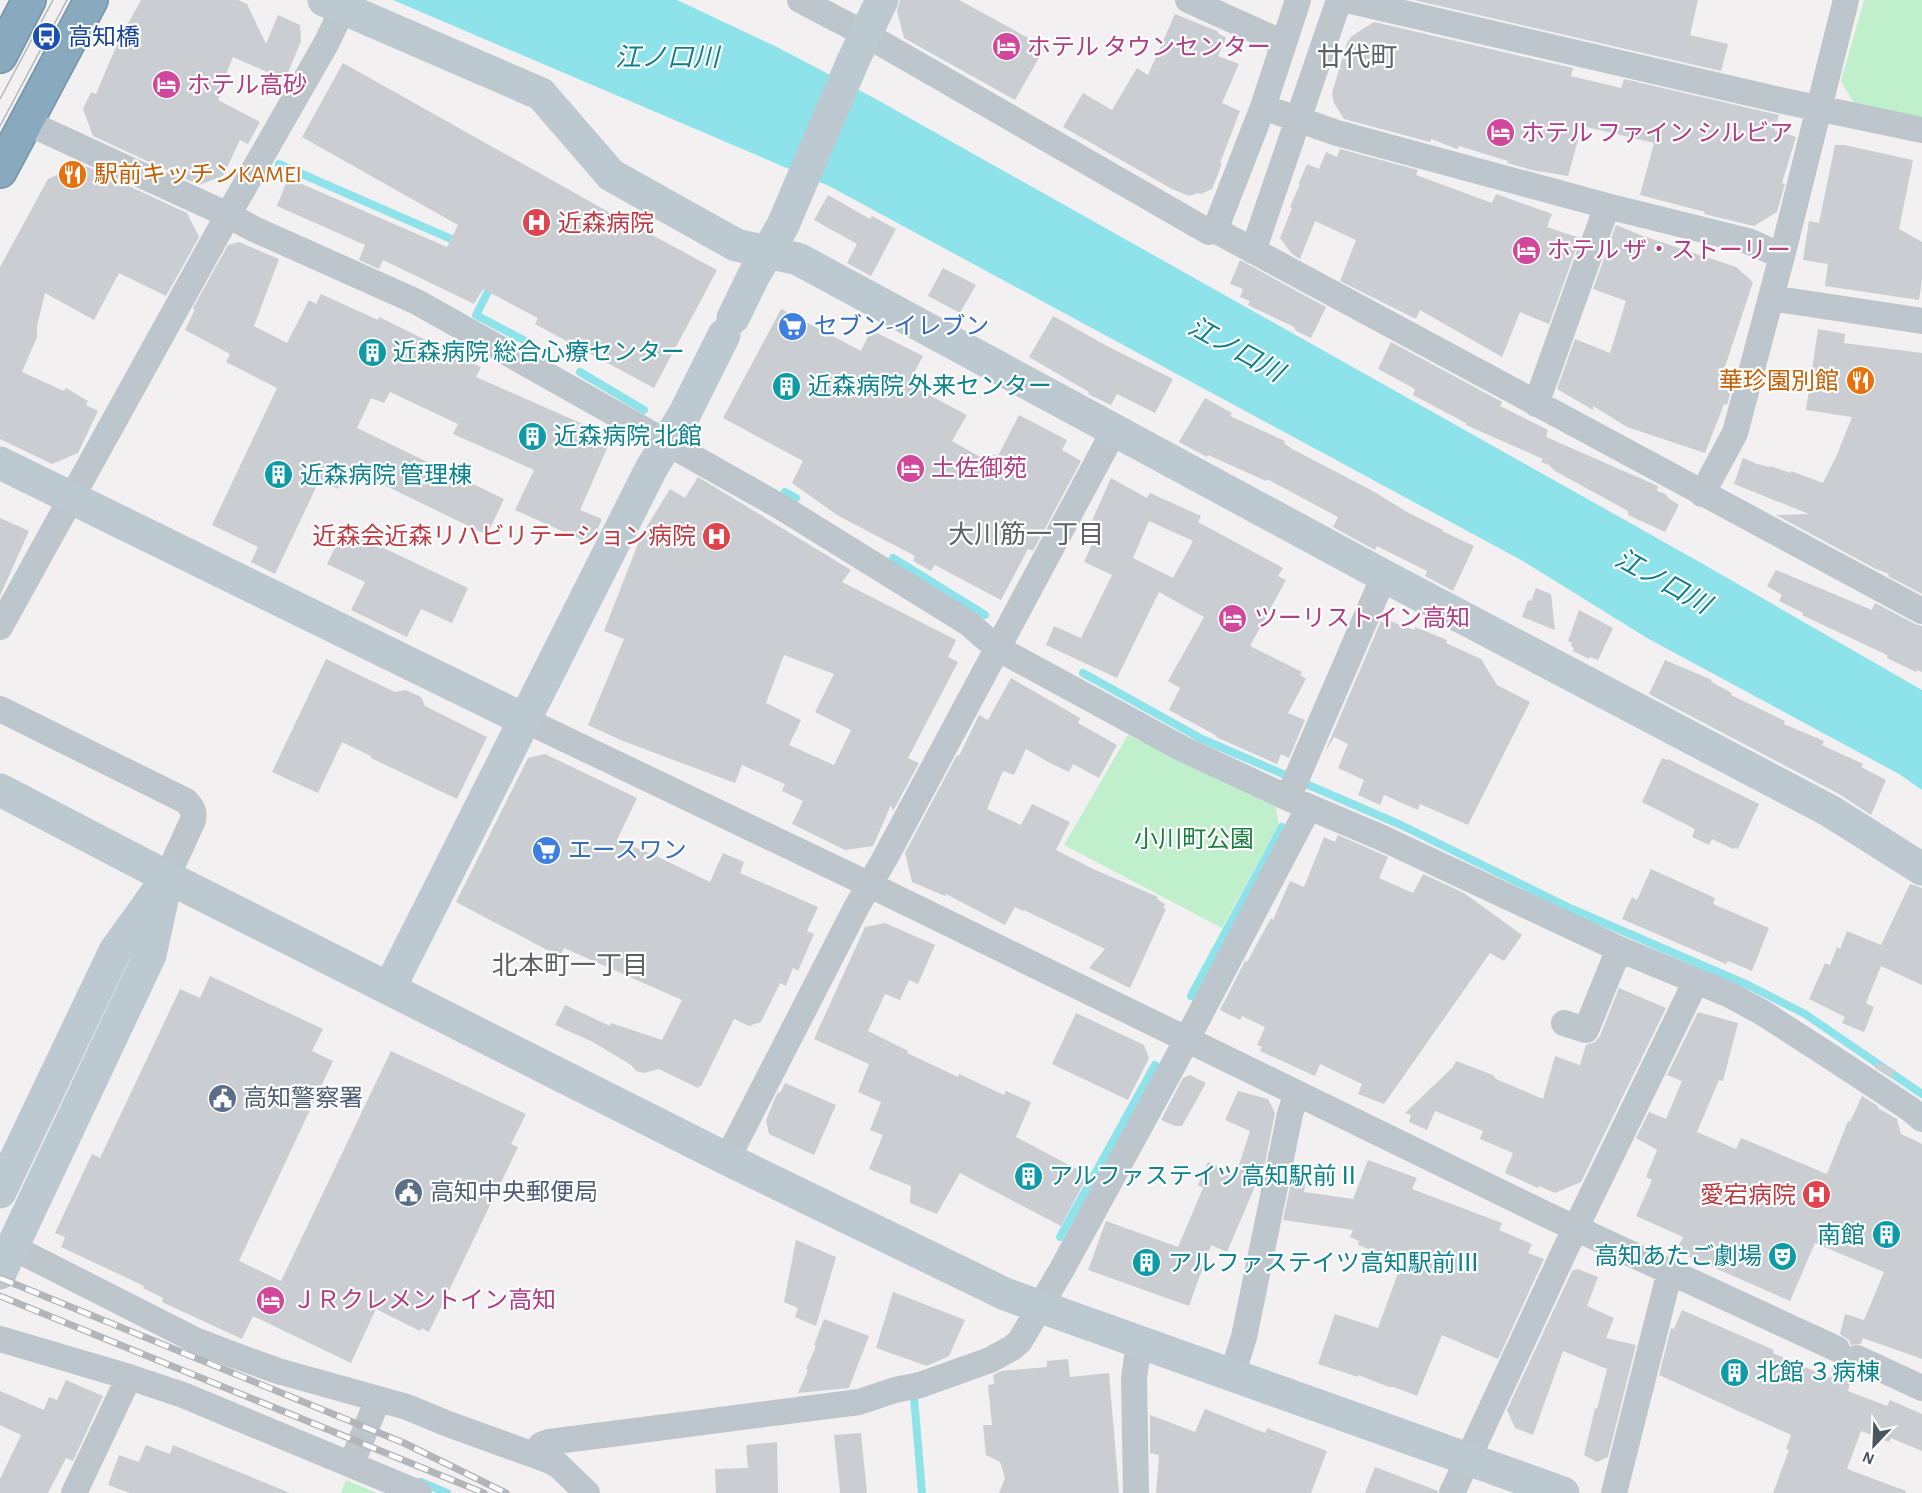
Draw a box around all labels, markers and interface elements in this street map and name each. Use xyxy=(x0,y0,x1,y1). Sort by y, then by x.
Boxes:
bus stop icon: 高知橋 xyxy=(31,21,63,53)
place label: 高知橋 xyxy=(68,24,140,50)
hotel icon: ホテル タウンセンター xyxy=(990,31,1022,63)
place label: ホテル タウンセンター xyxy=(1027,35,1271,60)
district label: 廿代町 xyxy=(1317,43,1398,71)
water label: 江ノ口川 xyxy=(615,44,722,71)
hotel icon: ホテル高砂 xyxy=(150,69,182,101)
place label: ホテル高砂 xyxy=(187,72,307,98)
hotel icon: ホテル ファイン シルビア xyxy=(1484,117,1516,149)
place label: ホテル ファイン シルビア xyxy=(1521,121,1793,146)
restaurant icon: 駅前キッチンKAMEI xyxy=(57,158,89,190)
place label: 駅前キッチンKAMEI xyxy=(94,161,302,187)
hospital icon: 近森病院 xyxy=(521,207,553,239)
place label: 近森病院 xyxy=(558,210,654,236)
hotel icon: ホテル ザ・ストーリー xyxy=(1510,234,1542,266)
place label: ホテル ザ・ストーリー xyxy=(1547,239,1791,263)
supermarket icon: セブン-イレブン xyxy=(777,310,809,342)
water label: 江ノ口川 xyxy=(1184,312,1290,388)
place label: セブン-イレブン xyxy=(814,313,989,339)
building icon: 近森病院 総合心療センター xyxy=(356,336,388,368)
place label: 近森病院 総合心療センター xyxy=(393,339,685,365)
restaurant icon: 華珍園別館 xyxy=(1844,365,1876,397)
place label: 華珍園別館 xyxy=(1719,368,1839,394)
building icon: 近森病院 外来センター xyxy=(771,370,803,402)
place label: 近森病院 外来センター xyxy=(808,373,1052,399)
building icon: 近森病院 北館 xyxy=(517,420,549,452)
place label: 近森病院 北館 xyxy=(554,423,702,449)
hotel icon: 土佐御苑 xyxy=(894,452,926,484)
place label: 土佐御苑 xyxy=(931,455,1027,481)
building icon: 近森病院 管理棟 xyxy=(263,459,295,491)
place label: 近森病院 管理棟 xyxy=(300,462,472,488)
hospital icon: 近森会近森リハビリテーション病院 xyxy=(701,520,733,552)
district label: 大川筋一丁目 xyxy=(948,520,1104,548)
place label: 近森会近森リハビリテーション病院 xyxy=(312,523,696,549)
water label: 江ノ口川 xyxy=(1611,544,1717,620)
hotel icon: ツーリストイン高知 xyxy=(1217,602,1249,634)
place label: ツーリストイン高知 xyxy=(1254,605,1470,631)
park label: 小川町公園 xyxy=(1134,827,1254,852)
supermarket icon: エースワン xyxy=(531,834,563,866)
place label: エースワン xyxy=(568,839,687,863)
district label: 北本町一丁目 xyxy=(492,952,648,979)
public building icon: 高知警察署 xyxy=(206,1082,238,1114)
place label: 高知警察署 xyxy=(243,1085,363,1111)
building icon: アルファステイツ高知駅前Ⅱ xyxy=(1012,1160,1044,1192)
place label: アルファステイツ高知駅前Ⅱ xyxy=(1049,1163,1361,1189)
public building icon: 高知中央郵便局 xyxy=(393,1176,425,1208)
place label: 高知中央郵便局 xyxy=(430,1179,598,1205)
hospital icon: 愛宕病院 xyxy=(1801,1179,1833,1211)
place label: 愛宕病院 xyxy=(1700,1182,1796,1208)
building icon: 南館 xyxy=(1870,1219,1902,1251)
place label: 南館 xyxy=(1817,1222,1865,1248)
theatre icon: 高知あたご劇場 xyxy=(1767,1240,1799,1272)
place label: 高知あたご劇場 xyxy=(1594,1243,1762,1269)
building icon: アルファステイツ高知駅前Ⅲ xyxy=(1131,1247,1163,1279)
place label: アルファステイツ高知駅前Ⅲ xyxy=(1168,1250,1480,1276)
hotel icon: ＪＲクレメントイン高知 xyxy=(255,1284,287,1316)
place label: ＪＲクレメントイン高知 xyxy=(292,1287,556,1313)
building icon: 北館 ３病棟 xyxy=(1719,1356,1751,1388)
place label: 北館 ３病棟 xyxy=(1756,1359,1880,1385)
north arrow xyxy=(1844,1415,1904,1475)
text: N xyxy=(1860,1448,1877,1467)

